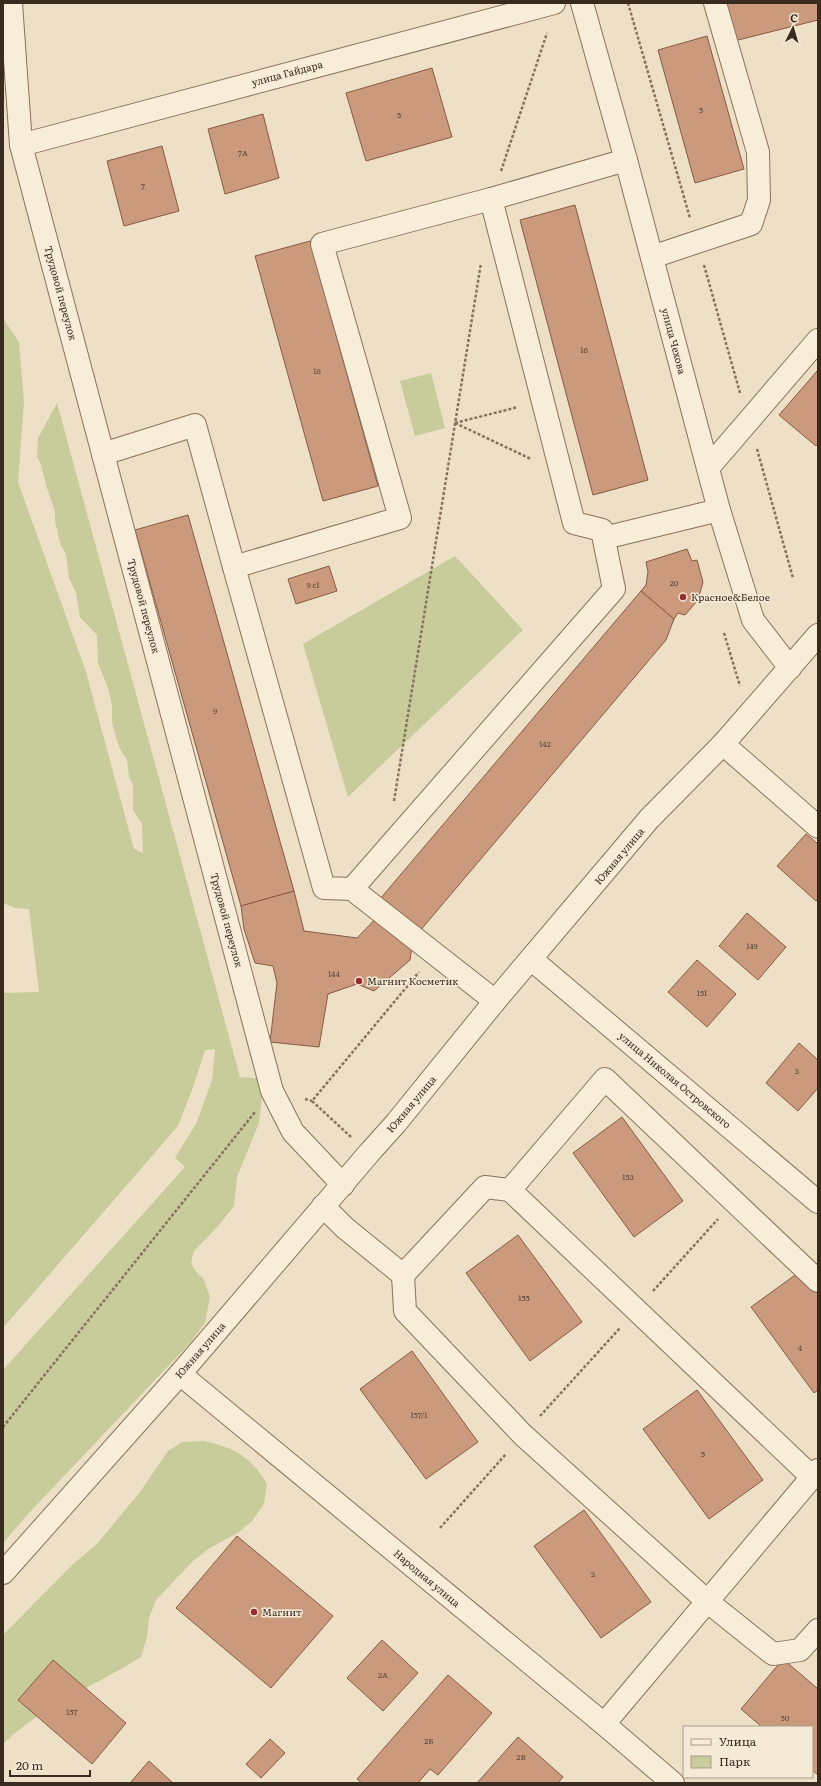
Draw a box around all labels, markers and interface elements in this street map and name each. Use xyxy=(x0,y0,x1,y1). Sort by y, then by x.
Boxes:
north arrow xyxy=(773,8,813,48)
text: С xyxy=(789,9,799,25)
street label: улица Гайдара xyxy=(250,56,325,89)
house number: 5 xyxy=(699,104,703,115)
house number: 5 xyxy=(397,109,401,120)
house number: 7А xyxy=(238,147,248,158)
house number: 7 xyxy=(141,180,145,191)
street label: Трудовой переулок xyxy=(42,244,81,342)
street label: улица Чехова xyxy=(658,306,691,376)
house number: 16 xyxy=(580,344,588,355)
house number: 18 xyxy=(313,365,321,376)
street label: Трудовой переулок xyxy=(125,557,164,655)
house number: 20 xyxy=(670,577,679,588)
house number: 9 с1 xyxy=(306,579,320,590)
place label: Красное&Белое xyxy=(691,589,770,604)
marker: Красное&Белое xyxy=(678,592,688,602)
house number: 9 xyxy=(213,705,217,716)
house number: 142 xyxy=(539,738,551,749)
street label: Южная улица xyxy=(590,823,647,887)
street label: Трудовой переулок xyxy=(208,871,247,969)
house number: 149 xyxy=(746,940,758,951)
house number: 144 xyxy=(328,968,340,979)
place label: Магнит Косметик xyxy=(367,973,458,988)
marker: Магнит Косметик xyxy=(354,976,364,986)
house number: 151 xyxy=(697,987,708,998)
street label: улица Николая Островского xyxy=(616,1028,735,1131)
house number: 3 xyxy=(795,1065,799,1076)
street label: Южная улица xyxy=(382,1071,439,1135)
house number: 153 xyxy=(622,1171,634,1182)
house number: 155 xyxy=(518,1292,530,1303)
street label: Южная улица xyxy=(171,1318,229,1381)
house number: 4 xyxy=(798,1342,803,1353)
house number: 157/1 xyxy=(410,1409,428,1420)
house number: 5 xyxy=(701,1448,705,1459)
street label: Народная улица xyxy=(391,1545,464,1610)
house number: 3 xyxy=(591,1568,595,1579)
place label: Магнит xyxy=(262,1604,302,1619)
marker: Магнит xyxy=(249,1607,259,1617)
house number: 2А xyxy=(378,1669,388,1680)
house number: 157 xyxy=(66,1706,78,1717)
house number: 50 xyxy=(781,1712,790,1723)
legend xyxy=(683,1726,813,1778)
text: Улица xyxy=(719,1732,757,1750)
house number: 2Б xyxy=(424,1735,434,1746)
house number: 2В xyxy=(516,1751,526,1762)
scale bar xyxy=(10,1752,90,1778)
text: Парк xyxy=(719,1752,750,1770)
text: 20 m xyxy=(16,1756,43,1774)

